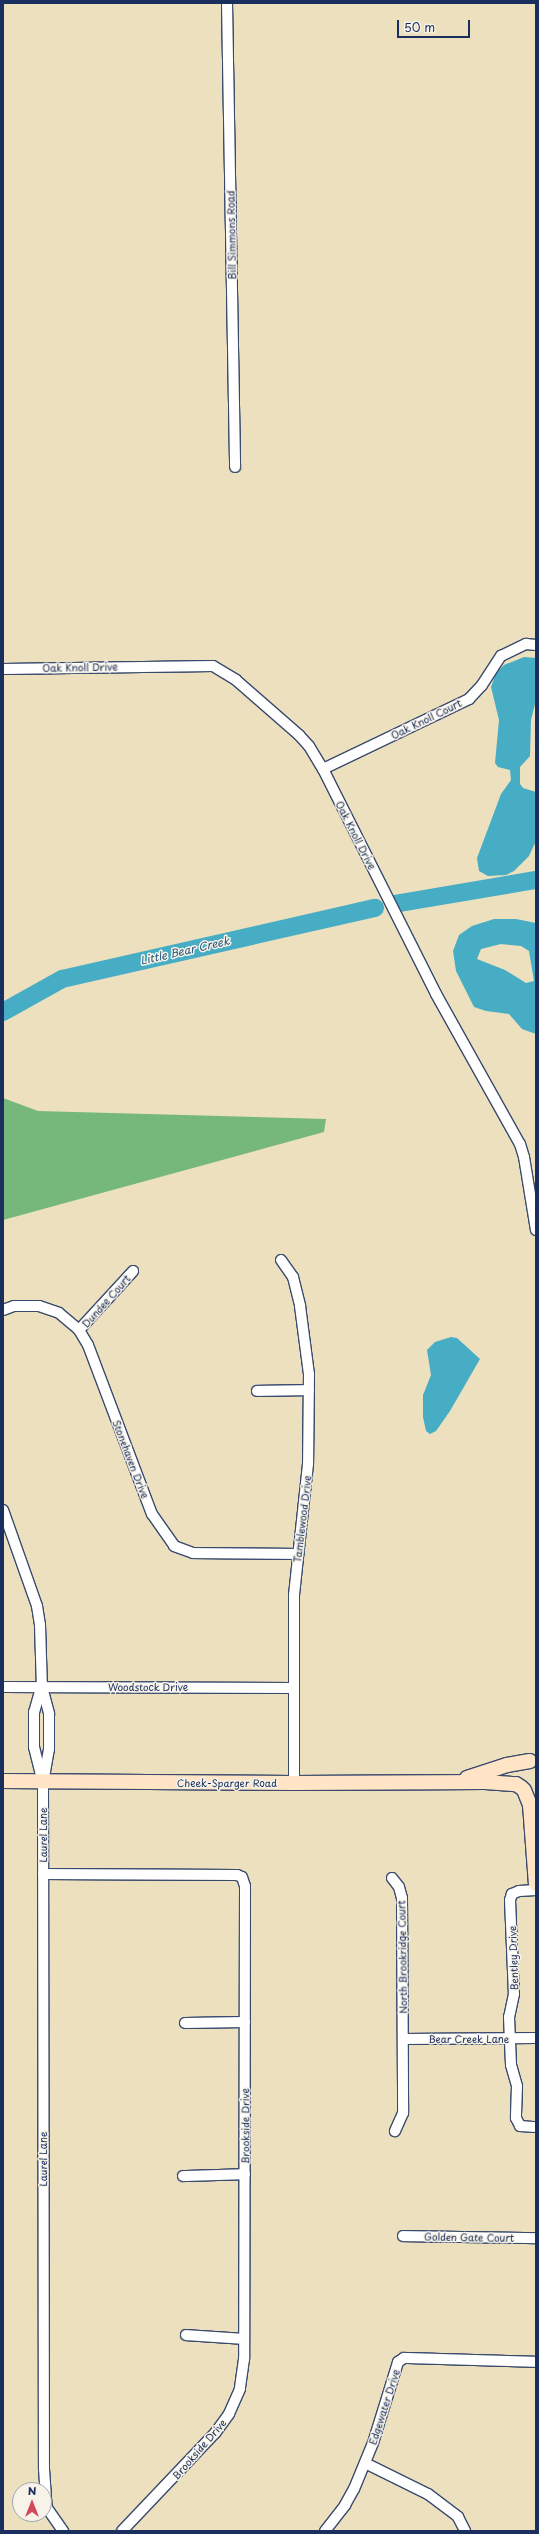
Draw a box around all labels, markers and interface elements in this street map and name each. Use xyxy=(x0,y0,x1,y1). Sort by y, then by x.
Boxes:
scale bar xyxy=(399,12,472,38)
text: 50 m xyxy=(404,18,435,36)
street label: Bill Simmons Road xyxy=(224,190,238,280)
street label: Oak Knoll Drive xyxy=(42,660,118,674)
street label: Oak Knoll Court xyxy=(388,697,464,741)
street label: Oak Knoll Drive xyxy=(333,798,379,872)
water label: Little Bear Creek xyxy=(139,934,231,968)
street label: Dundee Court xyxy=(79,1272,133,1330)
street label: Stonehaven Drive xyxy=(110,1418,152,1500)
street label: Tamblewood Drive xyxy=(291,1475,313,1563)
street label: Woodstock Drive xyxy=(108,1681,188,1693)
street label: Cheek-Sparger Road xyxy=(177,1777,277,1789)
street label: Laurel Lane xyxy=(37,1807,49,1863)
street label: North Brookridge Court xyxy=(395,1900,409,2014)
street label: Bentley Drive xyxy=(506,1925,520,1991)
street label: Bear Creek Lane xyxy=(428,2033,510,2045)
street label: Brookside Drive xyxy=(239,2088,251,2164)
street label: Laurel Lane xyxy=(37,2131,49,2187)
street label: Golden Gate Court xyxy=(424,2230,514,2244)
street label: Edgewater Drive xyxy=(366,2368,402,2446)
street label: Brookside Drive xyxy=(170,2416,228,2482)
north arrow xyxy=(12,2482,52,2522)
text: N xyxy=(28,2482,36,2499)

